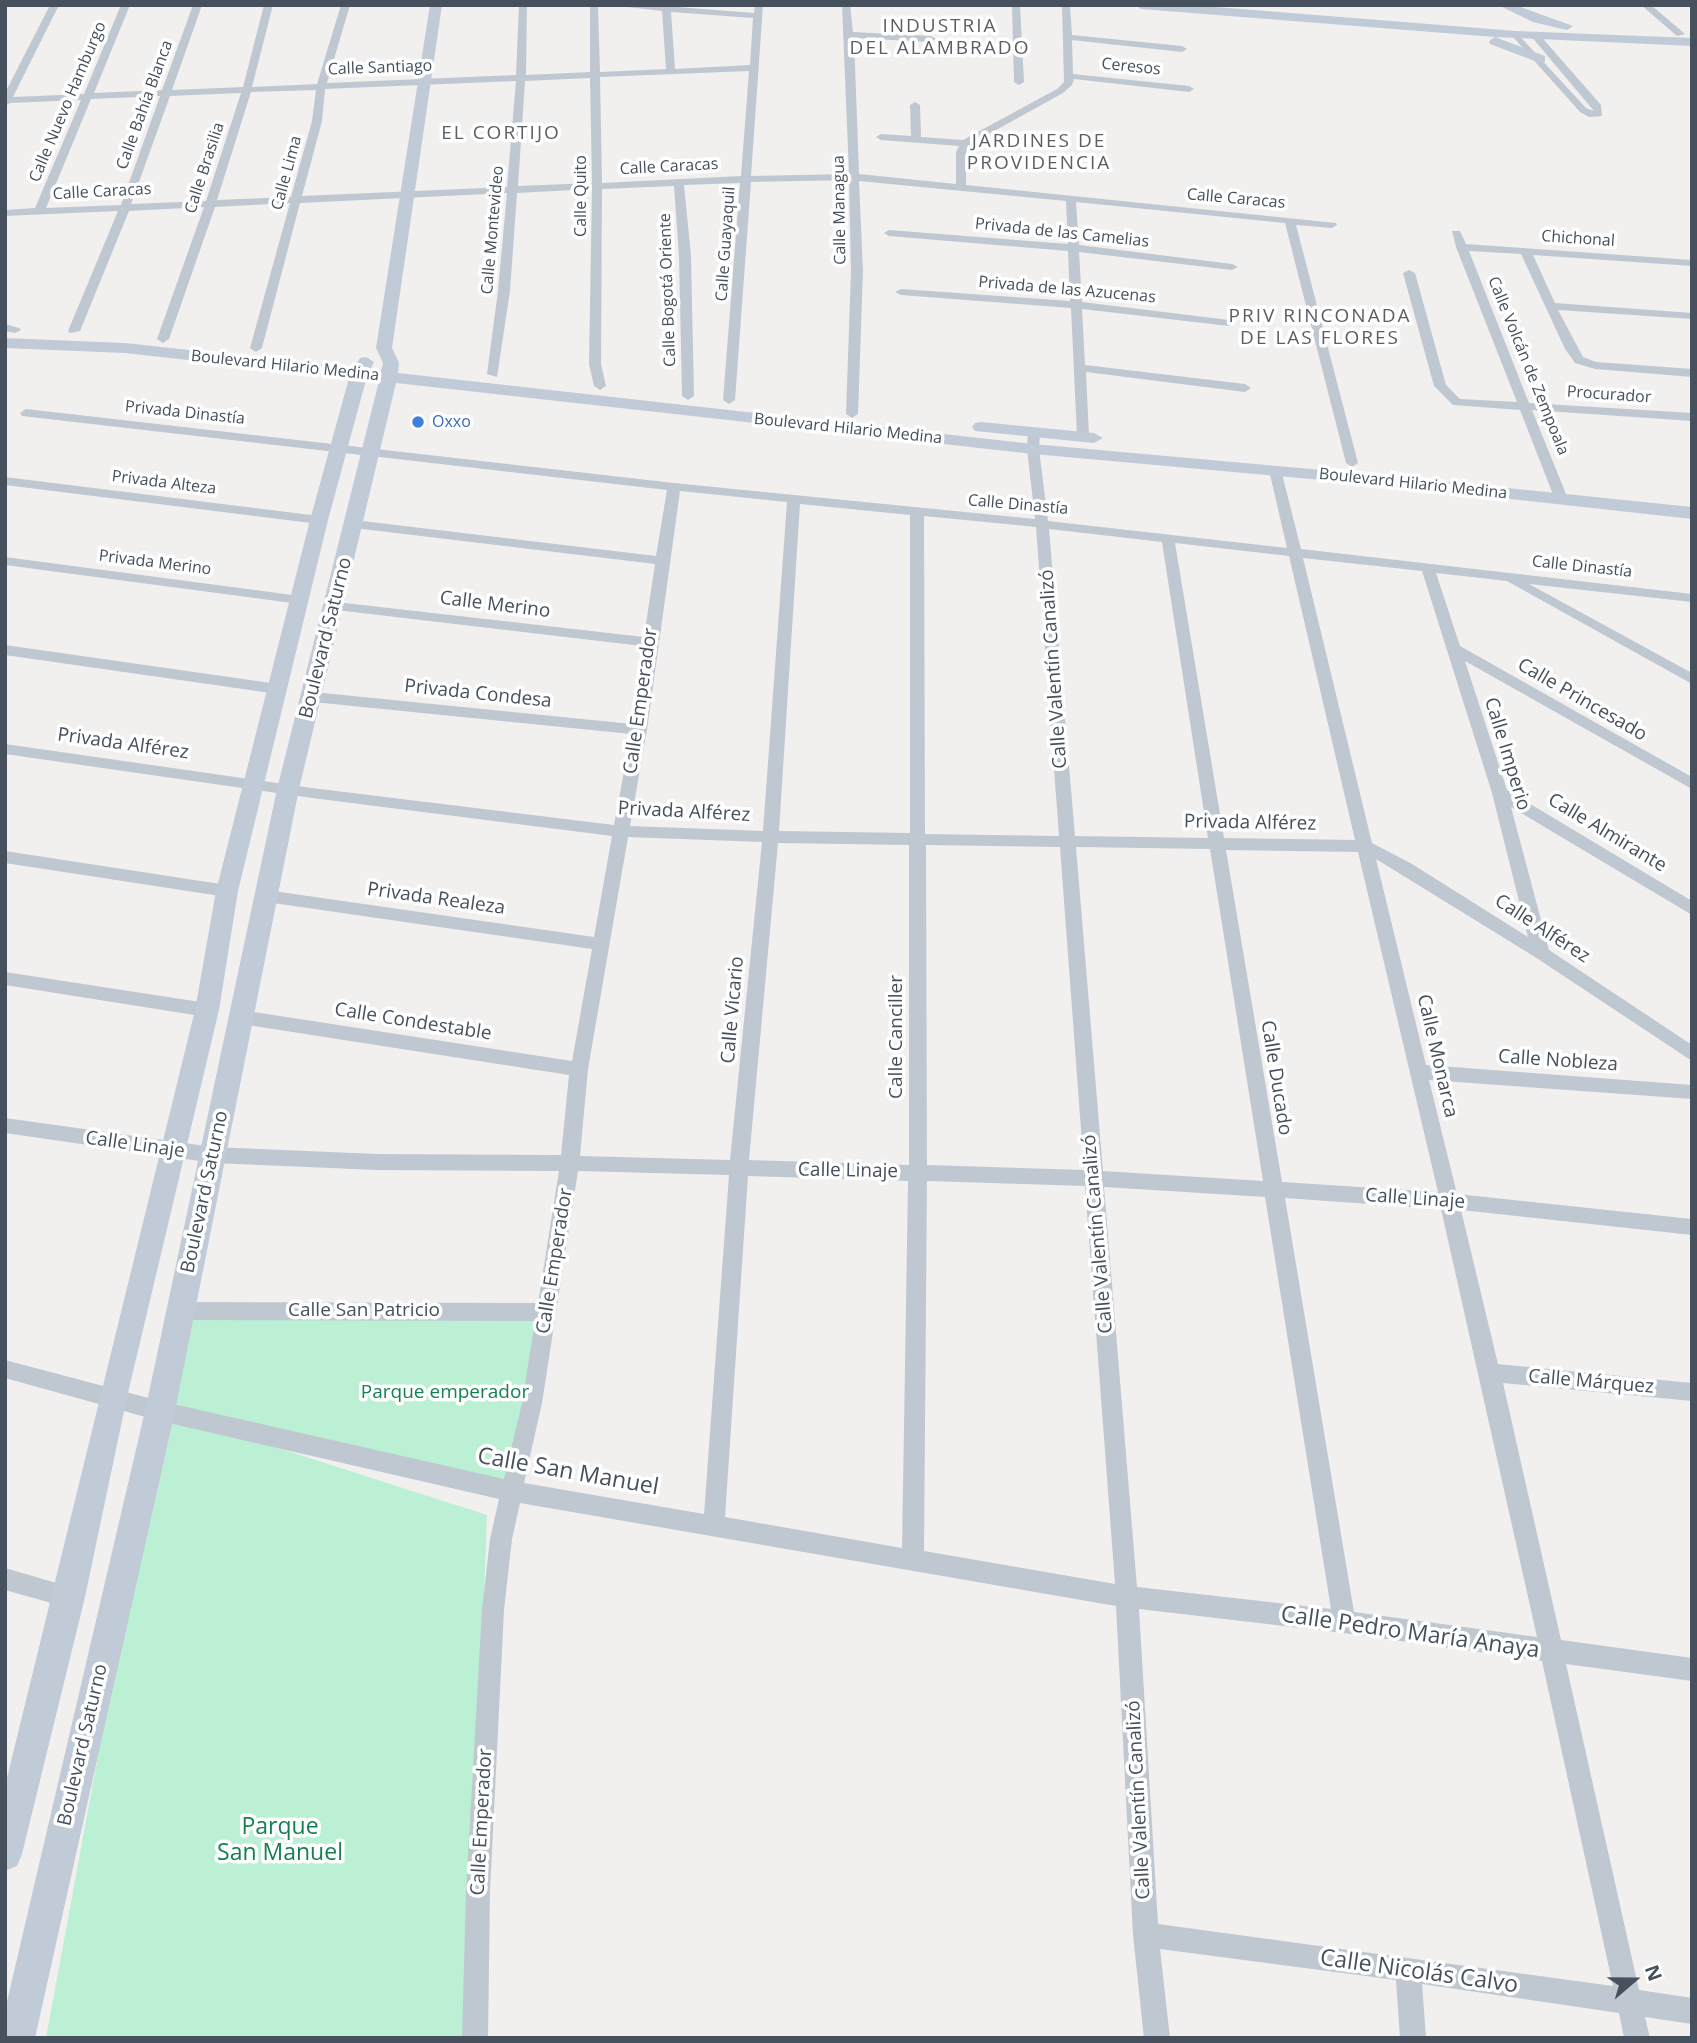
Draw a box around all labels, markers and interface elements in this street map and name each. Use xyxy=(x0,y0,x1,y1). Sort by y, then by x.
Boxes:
district label: INDUSTRIA DEL ALAMBRADO xyxy=(851,16,1029,60)
street label: Calle Nuevo Hamburgo xyxy=(25,19,111,185)
street label: Calle Bahía Blanca xyxy=(113,38,177,172)
street label: Ceresos xyxy=(1100,54,1162,80)
street label: Calle Santiago xyxy=(327,57,433,79)
street label: Calle Brasilia xyxy=(181,120,229,216)
district label: EL CORTIJO xyxy=(442,123,560,145)
district label: JARDINES DE PROVIDENCIA xyxy=(968,131,1110,175)
street label: Calle Lima xyxy=(268,134,306,212)
street label: Calle Quito xyxy=(571,155,591,237)
street label: Calle Caracas xyxy=(619,155,719,179)
street label: Calle Managua xyxy=(829,155,851,265)
street label: Calle Montevideo xyxy=(478,165,508,295)
street label: Calle Caracas xyxy=(52,180,152,204)
street label: Calle Caracas xyxy=(1186,185,1286,213)
street label: Calle Guayaquil xyxy=(712,186,740,302)
street label: Calle Bogotá Oriente xyxy=(656,213,680,367)
street label: Privada de las Camelias xyxy=(974,214,1150,252)
street label: Chichonal xyxy=(1541,227,1615,251)
street label: Privada de las Azucenas xyxy=(978,273,1156,307)
street label: Calle Volcán de Zempoala xyxy=(1483,274,1573,458)
district label: PRIV RINCONADA DE LAS FLORES xyxy=(1230,306,1410,350)
street label: Boulevard Hilario Medina xyxy=(190,347,380,385)
street label: Procurador xyxy=(1566,382,1652,408)
street label: Privada Dinastía xyxy=(124,397,246,429)
street label: Boulevard Hilario Medina xyxy=(753,410,943,448)
place label: Oxxo xyxy=(432,412,471,432)
marker: Oxxo xyxy=(410,414,426,430)
street label: Boulevard Hilario Medina xyxy=(1318,465,1508,503)
street label: Privada Alteza xyxy=(111,467,217,499)
street label: Calle Dinastía xyxy=(967,491,1069,519)
street label: Privada Merino xyxy=(98,547,212,579)
street label: Calle Dinastía xyxy=(1531,552,1633,582)
street label: Boulevard Saturno xyxy=(295,555,357,721)
street label: Calle Valentín Canalizó xyxy=(1036,569,1072,769)
street label: Calle Merino xyxy=(438,587,552,623)
street label: Calle Emperador xyxy=(619,626,663,776)
street label: Calle Princesado xyxy=(1513,654,1651,746)
street label: Privada Condesa xyxy=(403,675,553,713)
street label: Calle Imperio xyxy=(1479,695,1535,813)
street label: Privada Alférez xyxy=(56,723,190,765)
street label: Calle Almirante xyxy=(1544,789,1670,877)
street label: Privada Alférez xyxy=(617,797,751,827)
street label: Privada Alférez xyxy=(1184,810,1316,836)
street label: Privada Realeza xyxy=(366,878,506,920)
street label: Calle Alférez xyxy=(1490,890,1594,968)
street label: Calle Vicario xyxy=(717,955,749,1065)
street label: Calle Canciller xyxy=(886,975,908,1099)
street label: Calle Monarca xyxy=(1412,992,1462,1120)
street label: Calle Condestable xyxy=(333,998,493,1046)
street label: Calle Ducado xyxy=(1256,1019,1296,1137)
street label: Calle Nobleza xyxy=(1497,1045,1619,1077)
street label: Boulevard Saturno xyxy=(177,1109,233,1275)
street label: Calle Linaje xyxy=(84,1127,186,1163)
street label: Calle Valentín Canalizó xyxy=(1078,1134,1118,1334)
street label: Calle Linaje xyxy=(798,1159,898,1183)
street label: Calle Linaje xyxy=(1364,1184,1466,1214)
street label: Calle Emperador xyxy=(532,1186,578,1336)
street label: Calle San Patricio xyxy=(288,1300,440,1322)
street label: Calle Márquez xyxy=(1527,1365,1655,1399)
park label: Parque emperador xyxy=(361,1382,529,1404)
street label: Calle San Manuel xyxy=(475,1442,661,1502)
street label: Calle Pedro María Anaya xyxy=(1279,1601,1541,1665)
street label: Boulevard Saturno xyxy=(53,1662,113,1828)
street label: Calle Valentín Canalizó xyxy=(1122,1700,1156,1900)
street label: Calle Emperador xyxy=(467,1748,497,1896)
park label: Parque San Manuel xyxy=(217,1813,343,1867)
street label: Calle Nicolás Calvo xyxy=(1318,1944,1520,2000)
north arrow xyxy=(1599,1945,1669,2015)
text: N xyxy=(1639,1961,1669,1985)

